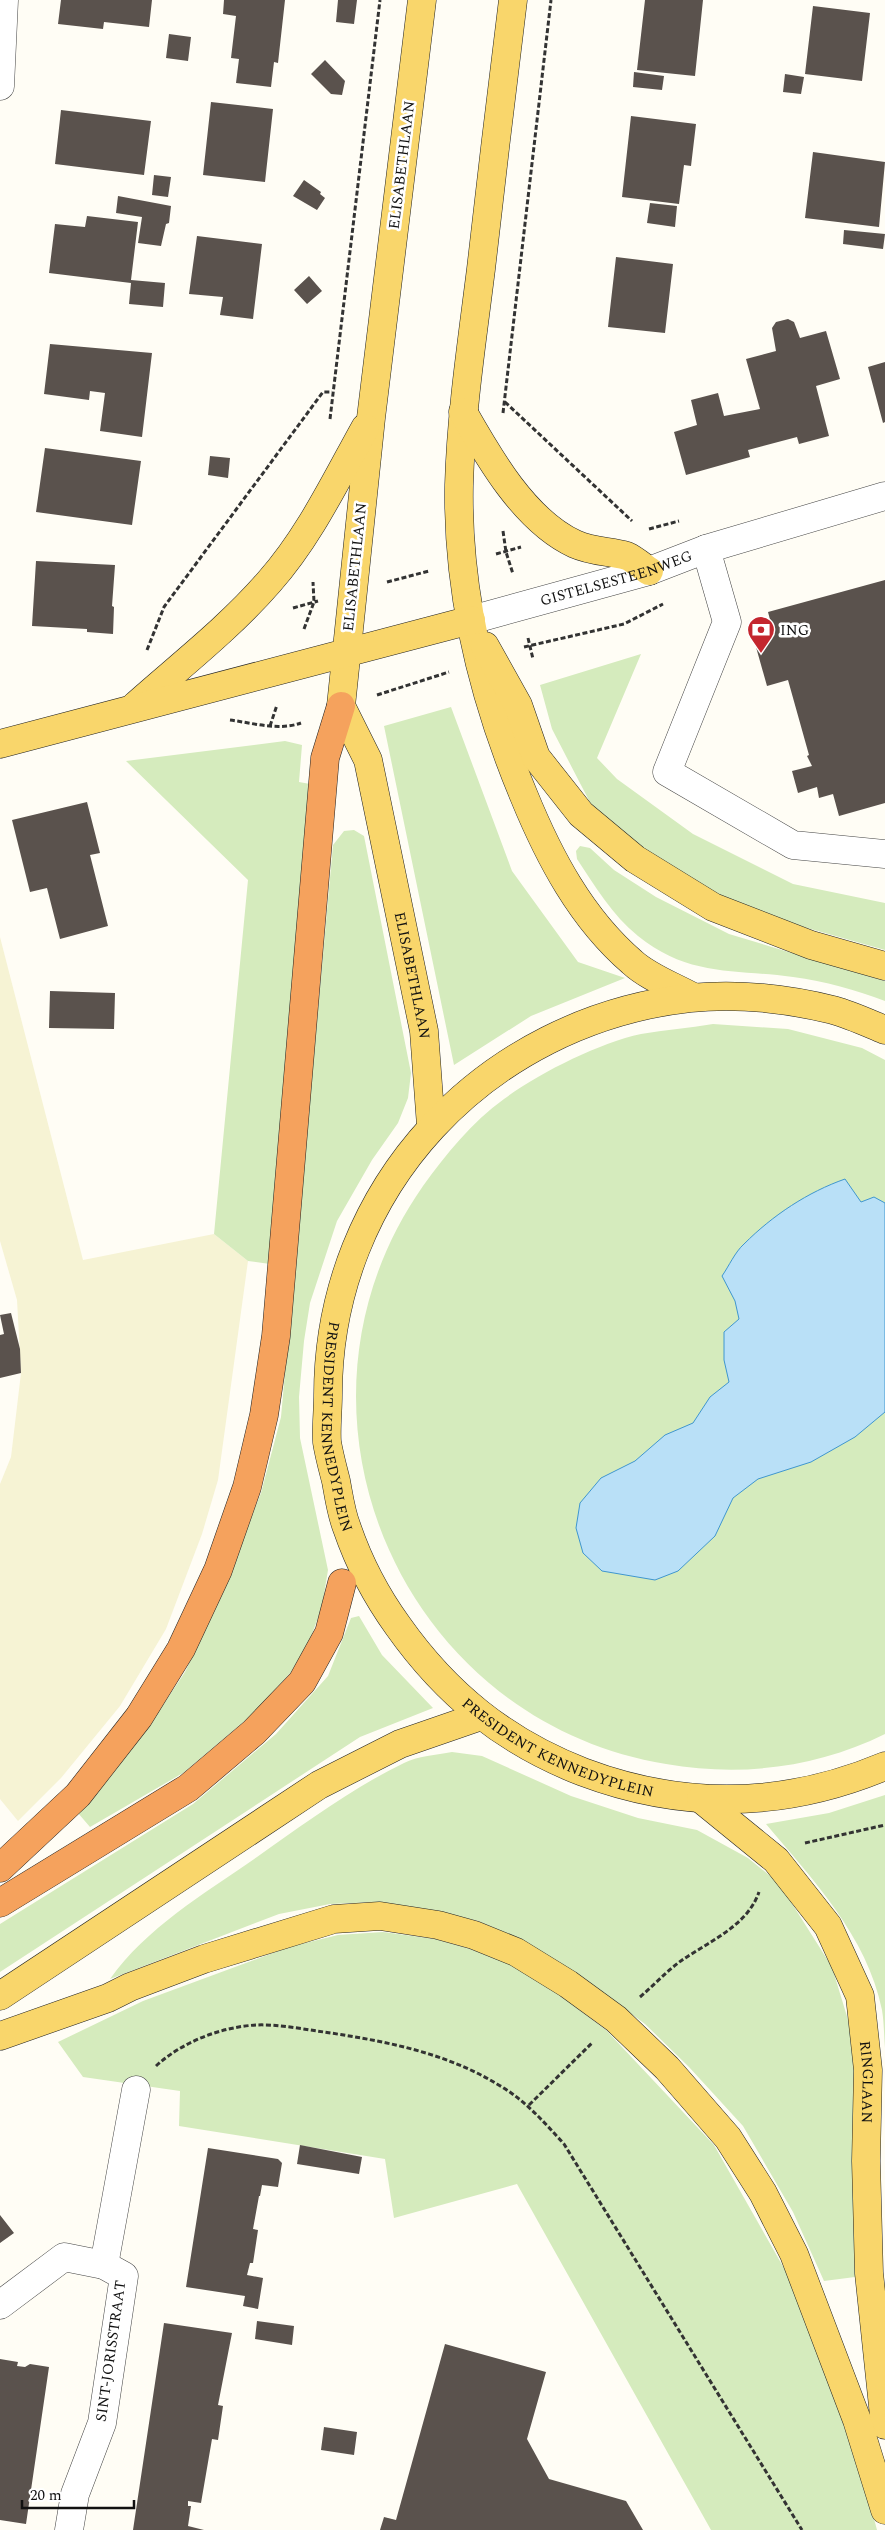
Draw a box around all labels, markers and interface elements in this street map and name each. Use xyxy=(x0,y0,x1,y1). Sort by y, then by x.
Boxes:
street label: ELISABETHLAAN xyxy=(383,99,421,231)
street label: ELISABETHLAAN xyxy=(337,501,373,633)
street label: GISTELSESTEENWEG xyxy=(537,544,695,612)
bank icon: ING xyxy=(746,615,776,654)
place label: ING xyxy=(780,619,809,642)
street label: ELISABETHLAAN xyxy=(388,910,436,1040)
street label: PRESIDENT KENNEDYPLEIN xyxy=(315,1320,359,1535)
street label: PRESIDENT KENNEDYPLEIN xyxy=(457,1692,656,1803)
street label: RINGLAAN xyxy=(853,2039,880,2124)
street label: SINT-JORISSTRAAT xyxy=(90,2279,132,2423)
scale bar xyxy=(22,2478,135,2510)
text: 20 m xyxy=(30,2484,62,2507)

